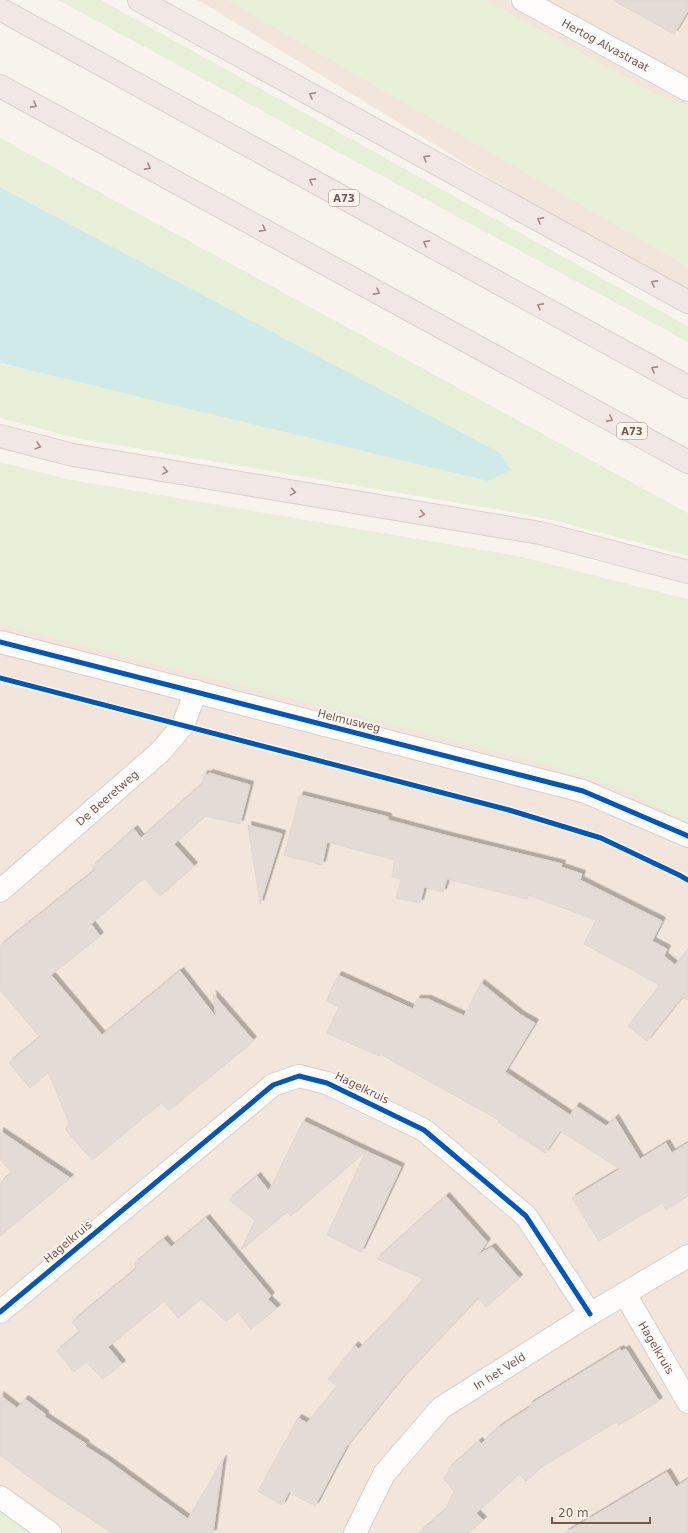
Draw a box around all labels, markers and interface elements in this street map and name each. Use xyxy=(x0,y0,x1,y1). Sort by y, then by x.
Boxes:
street label: Hertog Alvastraat xyxy=(560,16,652,74)
one-way arrow xyxy=(309,92,316,100)
one-way arrow xyxy=(30,100,37,108)
one-way arrow xyxy=(423,155,430,162)
one-way arrow xyxy=(144,162,152,170)
one-way arrow xyxy=(309,178,316,185)
road number: A73 xyxy=(329,190,359,206)
one-way arrow xyxy=(537,218,544,225)
one-way arrow xyxy=(258,225,266,232)
one-way arrow xyxy=(423,241,430,248)
one-way arrow xyxy=(651,280,658,288)
one-way arrow xyxy=(373,287,380,294)
one-way arrow xyxy=(537,303,544,311)
one-way arrow xyxy=(651,366,658,373)
one-way arrow xyxy=(606,414,613,421)
road number: A73 xyxy=(617,423,647,439)
one-way arrow xyxy=(34,441,41,450)
one-way arrow xyxy=(162,466,168,475)
one-way arrow xyxy=(290,488,296,496)
one-way arrow xyxy=(418,509,425,517)
street label: Helmusweg xyxy=(316,707,382,735)
street label: De Beeretweg xyxy=(73,767,141,828)
street label: Hagelkruis xyxy=(333,1069,391,1107)
street label: Hagelkruis xyxy=(41,1218,95,1266)
street label: Hagelkruis xyxy=(636,1319,677,1376)
street label: In het Veld xyxy=(471,1350,528,1392)
scale bar xyxy=(552,1499,650,1525)
text: 20 m xyxy=(558,1506,589,1520)

